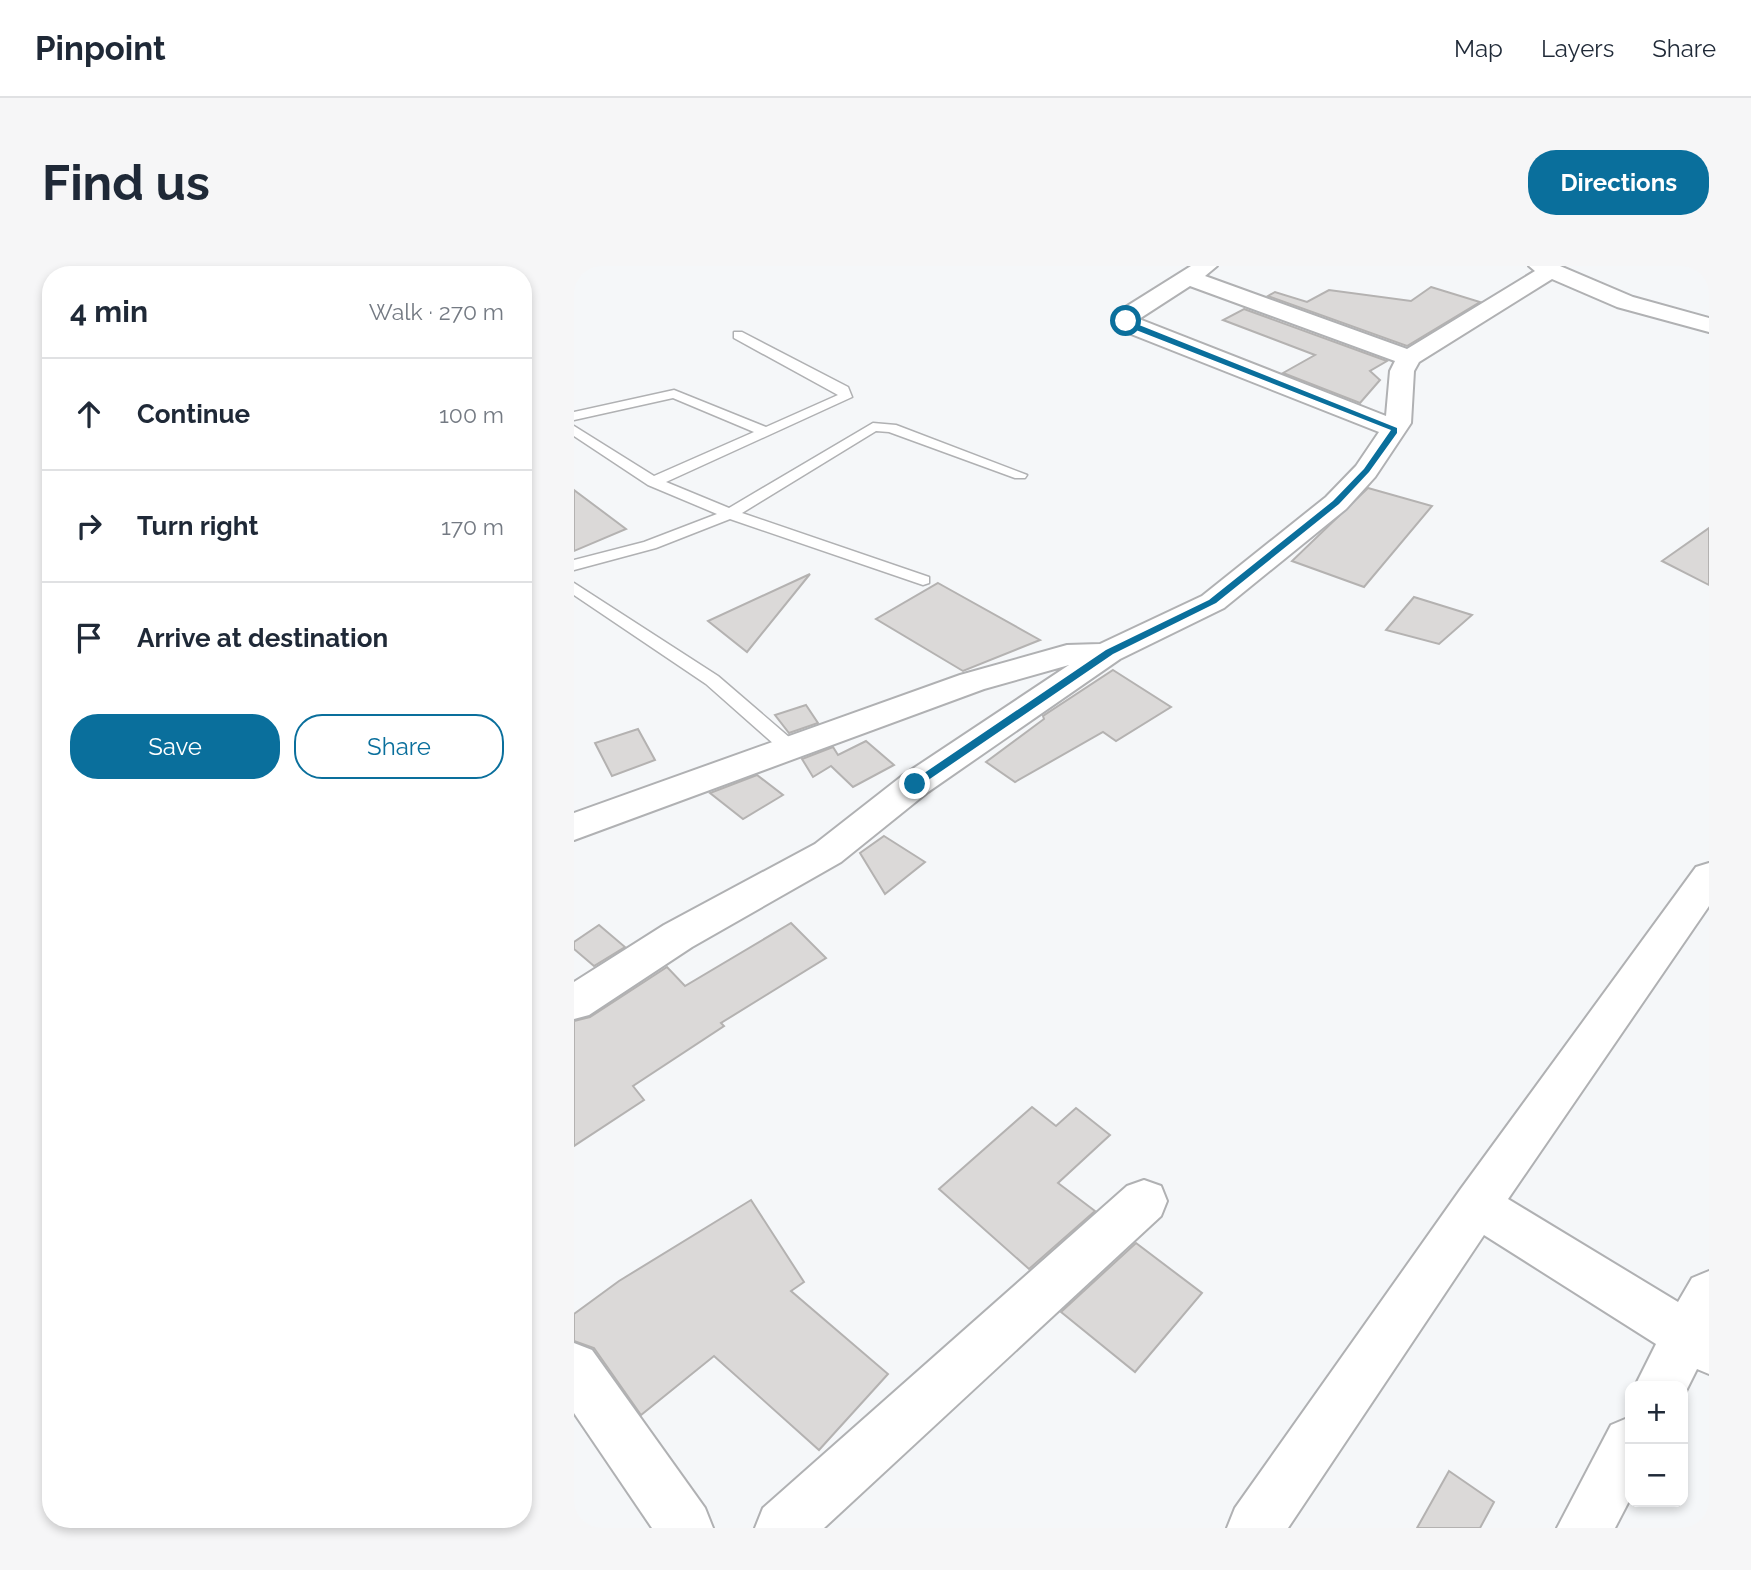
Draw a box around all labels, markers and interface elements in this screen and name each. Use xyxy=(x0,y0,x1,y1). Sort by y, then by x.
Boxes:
text: Pinpoint xyxy=(35,29,166,68)
text: Map xyxy=(1454,34,1503,63)
text: Layers xyxy=(1541,34,1614,63)
text: Share xyxy=(1652,34,1716,63)
button: Directions xyxy=(1528,150,1709,215)
text: Find us xyxy=(42,154,210,211)
text: 4 min xyxy=(70,294,148,329)
text: Walk · 270 m xyxy=(369,298,504,325)
route start xyxy=(1110,305,1141,336)
icon: ahead xyxy=(70,395,108,433)
text: Continue xyxy=(137,399,250,429)
text: 100 m xyxy=(439,401,504,428)
icon: right xyxy=(70,507,108,545)
text: Turn right xyxy=(137,511,258,541)
text: 170 m xyxy=(441,513,504,540)
icon: arrive xyxy=(70,619,108,657)
text: Arrive at destination xyxy=(137,623,388,653)
button: Save xyxy=(70,714,280,779)
button: Share xyxy=(294,714,504,779)
route end xyxy=(899,768,930,799)
map controls xyxy=(1625,1381,1688,1507)
button: + xyxy=(1625,1381,1688,1444)
button: − xyxy=(1625,1444,1688,1507)

